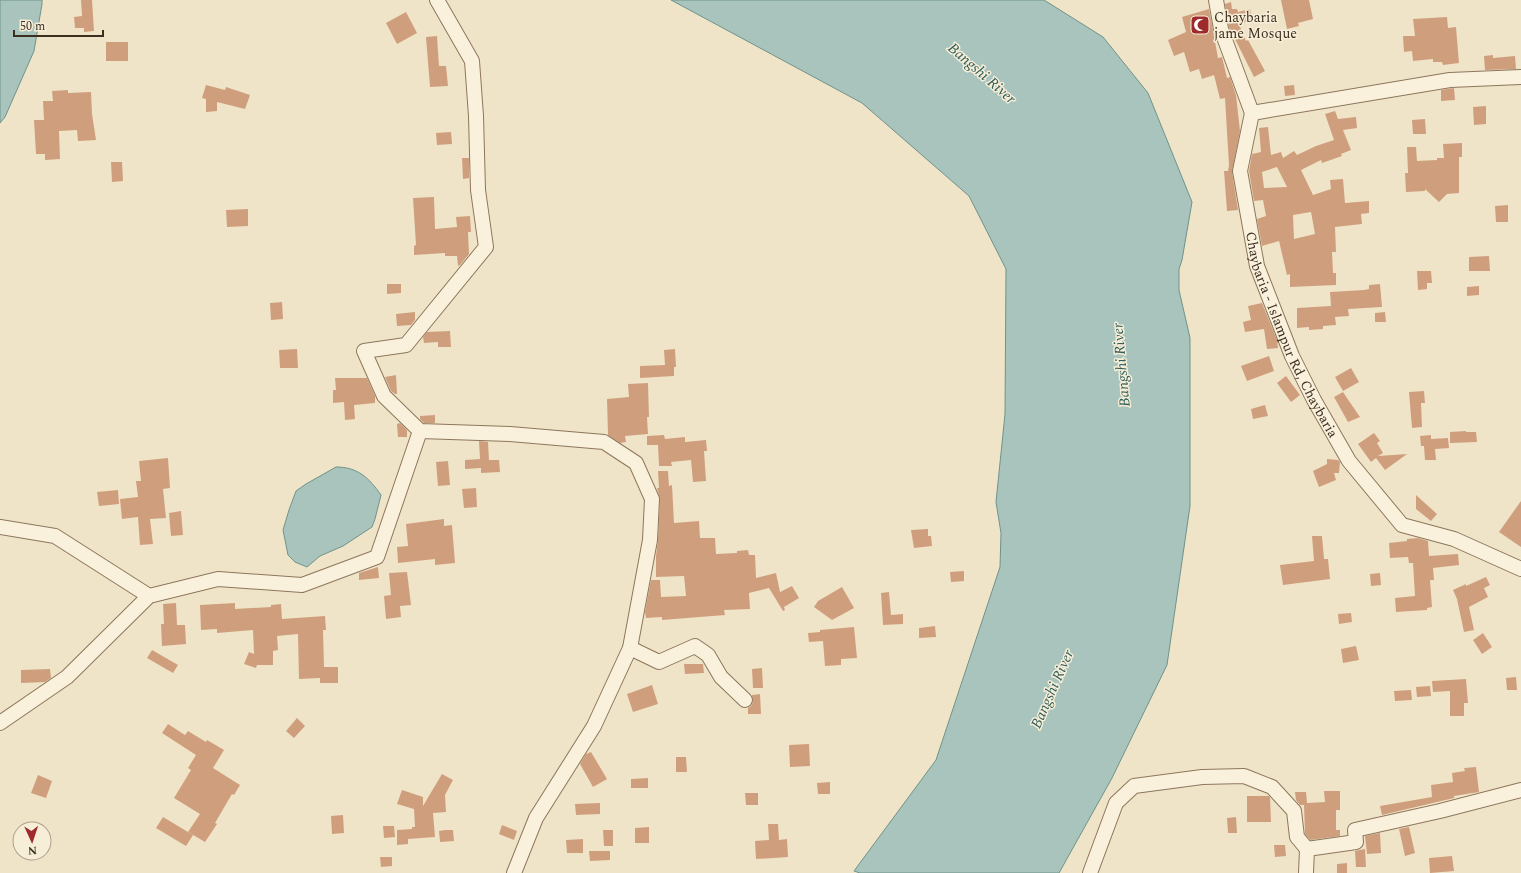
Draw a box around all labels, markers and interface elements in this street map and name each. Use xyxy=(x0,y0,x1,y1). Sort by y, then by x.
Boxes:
place label: Chaybaria jame Mosque xyxy=(1214,7,1297,44)
scale bar xyxy=(14,12,103,38)
mosque icon: Chaybaria jame Mosque xyxy=(1189,14,1211,36)
text: 50 m xyxy=(20,17,45,36)
water label: Bangshi River xyxy=(942,37,1022,110)
street label: Chaybaria - Islampur Rd, Chaybaria xyxy=(1240,230,1344,442)
water label: Bangshi River xyxy=(1106,321,1137,408)
water label: Bangshi River xyxy=(1025,645,1080,732)
north arrow xyxy=(12,821,52,861)
text: N xyxy=(28,842,37,859)

